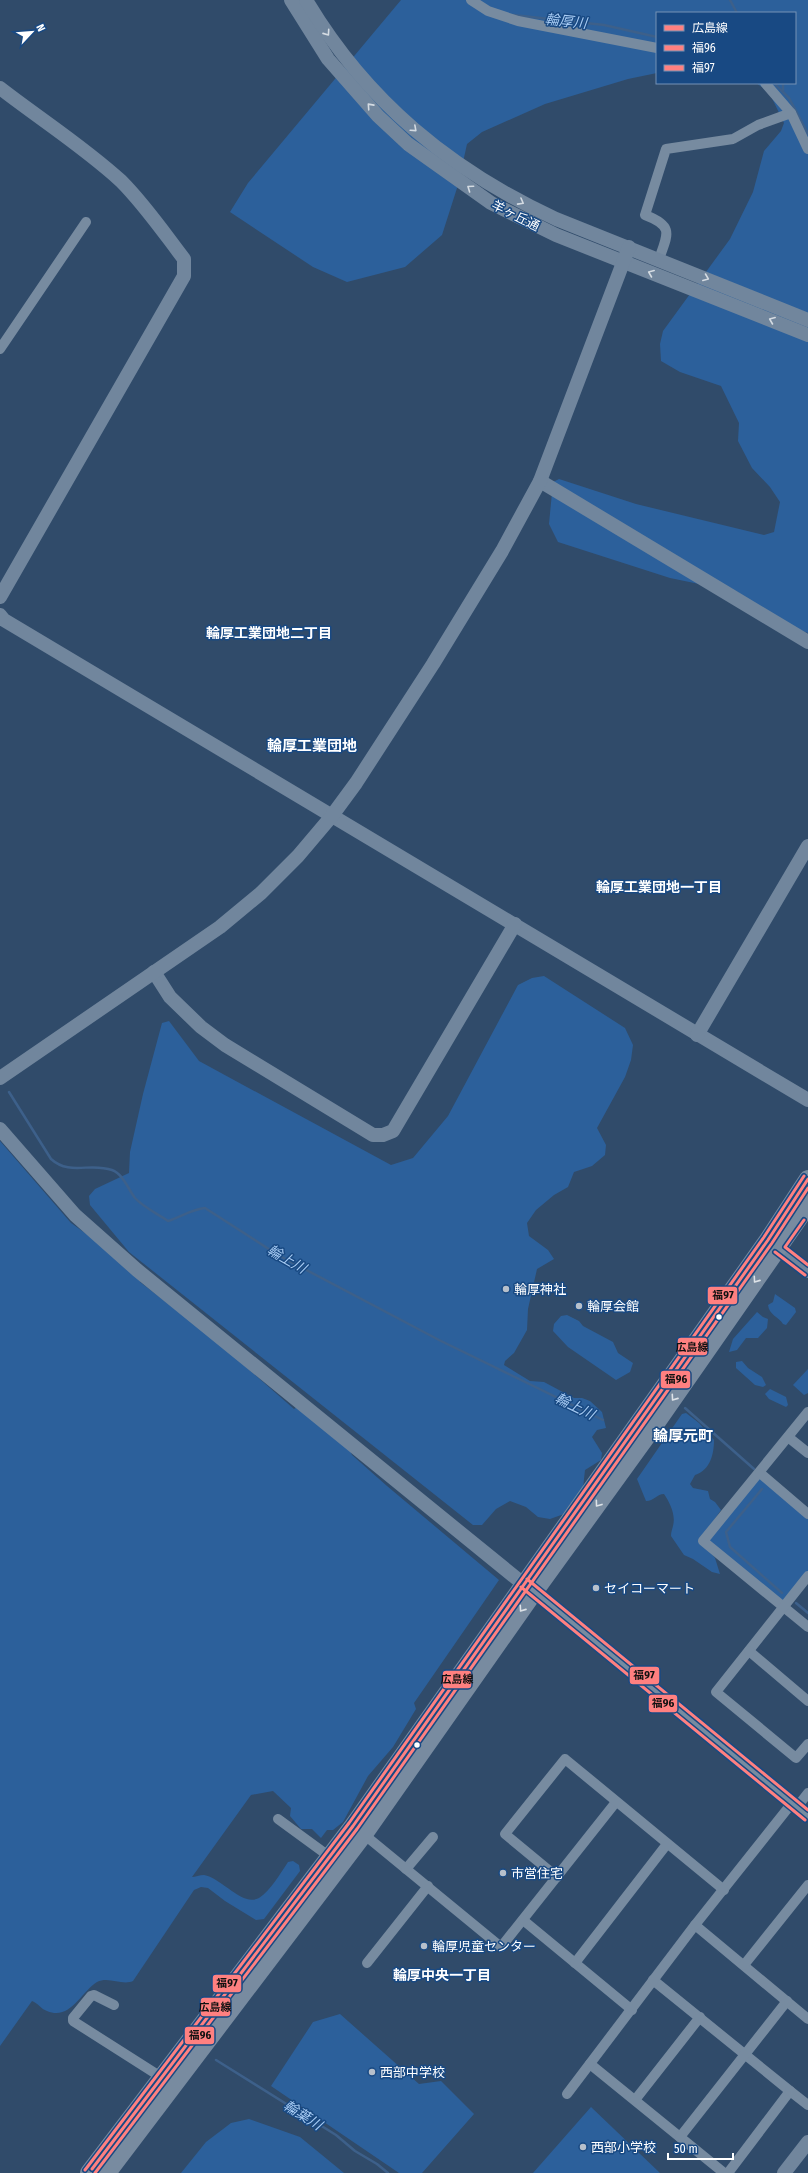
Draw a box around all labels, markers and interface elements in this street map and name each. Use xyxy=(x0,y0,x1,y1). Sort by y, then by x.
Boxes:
water label: 輪厚川 xyxy=(544,11,590,32)
north arrow xyxy=(12,12,52,52)
legend xyxy=(656,12,796,84)
text: 広島線 xyxy=(692,21,728,35)
text: N xyxy=(33,22,48,34)
one-way arrow xyxy=(322,29,330,36)
text: 福96 xyxy=(692,41,716,55)
text: 福97 xyxy=(692,61,715,75)
one-way arrow xyxy=(367,103,374,111)
one-way arrow xyxy=(409,125,416,132)
one-way arrow xyxy=(468,186,475,193)
street label: 羊ヶ丘通 xyxy=(489,197,542,234)
one-way arrow xyxy=(517,197,524,205)
one-way arrow xyxy=(647,270,654,278)
one-way arrow xyxy=(702,274,709,282)
one-way arrow xyxy=(768,317,775,325)
district label: 輪厚工業団地二丁目 xyxy=(206,625,332,642)
district label: 輪厚工業団地 xyxy=(267,737,357,755)
district label: 輪厚工業団地一丁目 xyxy=(596,879,722,896)
water label: 輪上川 xyxy=(264,1242,311,1278)
one-way arrow xyxy=(754,1275,761,1282)
place label: 輪厚神社 xyxy=(514,1282,566,1297)
marker: 輪厚神社 xyxy=(501,1284,511,1294)
line badge: 福97 xyxy=(707,1286,738,1305)
text: 福97 xyxy=(712,1289,734,1302)
place label: 輪厚会館 xyxy=(587,1299,639,1314)
marker: 輪厚会館 xyxy=(574,1301,584,1311)
unlabelled marker xyxy=(714,1312,724,1322)
line badge: 広島線 xyxy=(677,1337,708,1356)
text: 広島線 xyxy=(676,1341,709,1354)
line badge: 福96 xyxy=(660,1370,691,1389)
text: 福96 xyxy=(665,1373,687,1386)
water label: 輪上川 xyxy=(552,1390,599,1424)
one-way arrow xyxy=(671,1394,679,1401)
district label: 輪厚元町 xyxy=(653,1427,713,1445)
one-way arrow xyxy=(595,1500,603,1507)
place label: セイコーマート xyxy=(604,1581,695,1596)
marker: セイコーマート xyxy=(591,1583,601,1593)
one-way arrow xyxy=(520,1605,527,1612)
line badge: 福97 xyxy=(629,1666,660,1685)
text: 福97 xyxy=(633,1669,655,1682)
line badge: 広島線 xyxy=(442,1670,472,1689)
text: 広島線 xyxy=(441,1673,474,1686)
line badge: 福96 xyxy=(648,1694,678,1713)
text: 福96 xyxy=(652,1697,674,1710)
unlabelled marker xyxy=(412,1740,422,1750)
place label: 市営住宅 xyxy=(511,1866,563,1881)
marker: 市営住宅 xyxy=(498,1868,508,1878)
place label: 輪厚児童センター xyxy=(432,1939,536,1954)
marker: 輪厚児童センター xyxy=(419,1941,429,1951)
district label: 輪厚中央一丁目 xyxy=(393,1967,491,1984)
line badge: 福97 xyxy=(212,1974,242,1993)
text: 福97 xyxy=(216,1977,238,1990)
line badge: 広島線 xyxy=(200,1997,231,2017)
text: 広島線 xyxy=(199,2001,232,2014)
line badge: 福96 xyxy=(184,2026,215,2045)
text: 福96 xyxy=(189,2029,211,2042)
place label: 西部中学校 xyxy=(380,2065,445,2080)
marker: 西部中学校 xyxy=(367,2067,377,2077)
water label: 輪葉川 xyxy=(280,2097,327,2135)
scale bar xyxy=(668,2135,733,2161)
place label: 西部小学校 xyxy=(591,2140,656,2155)
marker: 西部小学校 xyxy=(578,2142,588,2152)
text: 50 m xyxy=(674,2142,698,2156)

